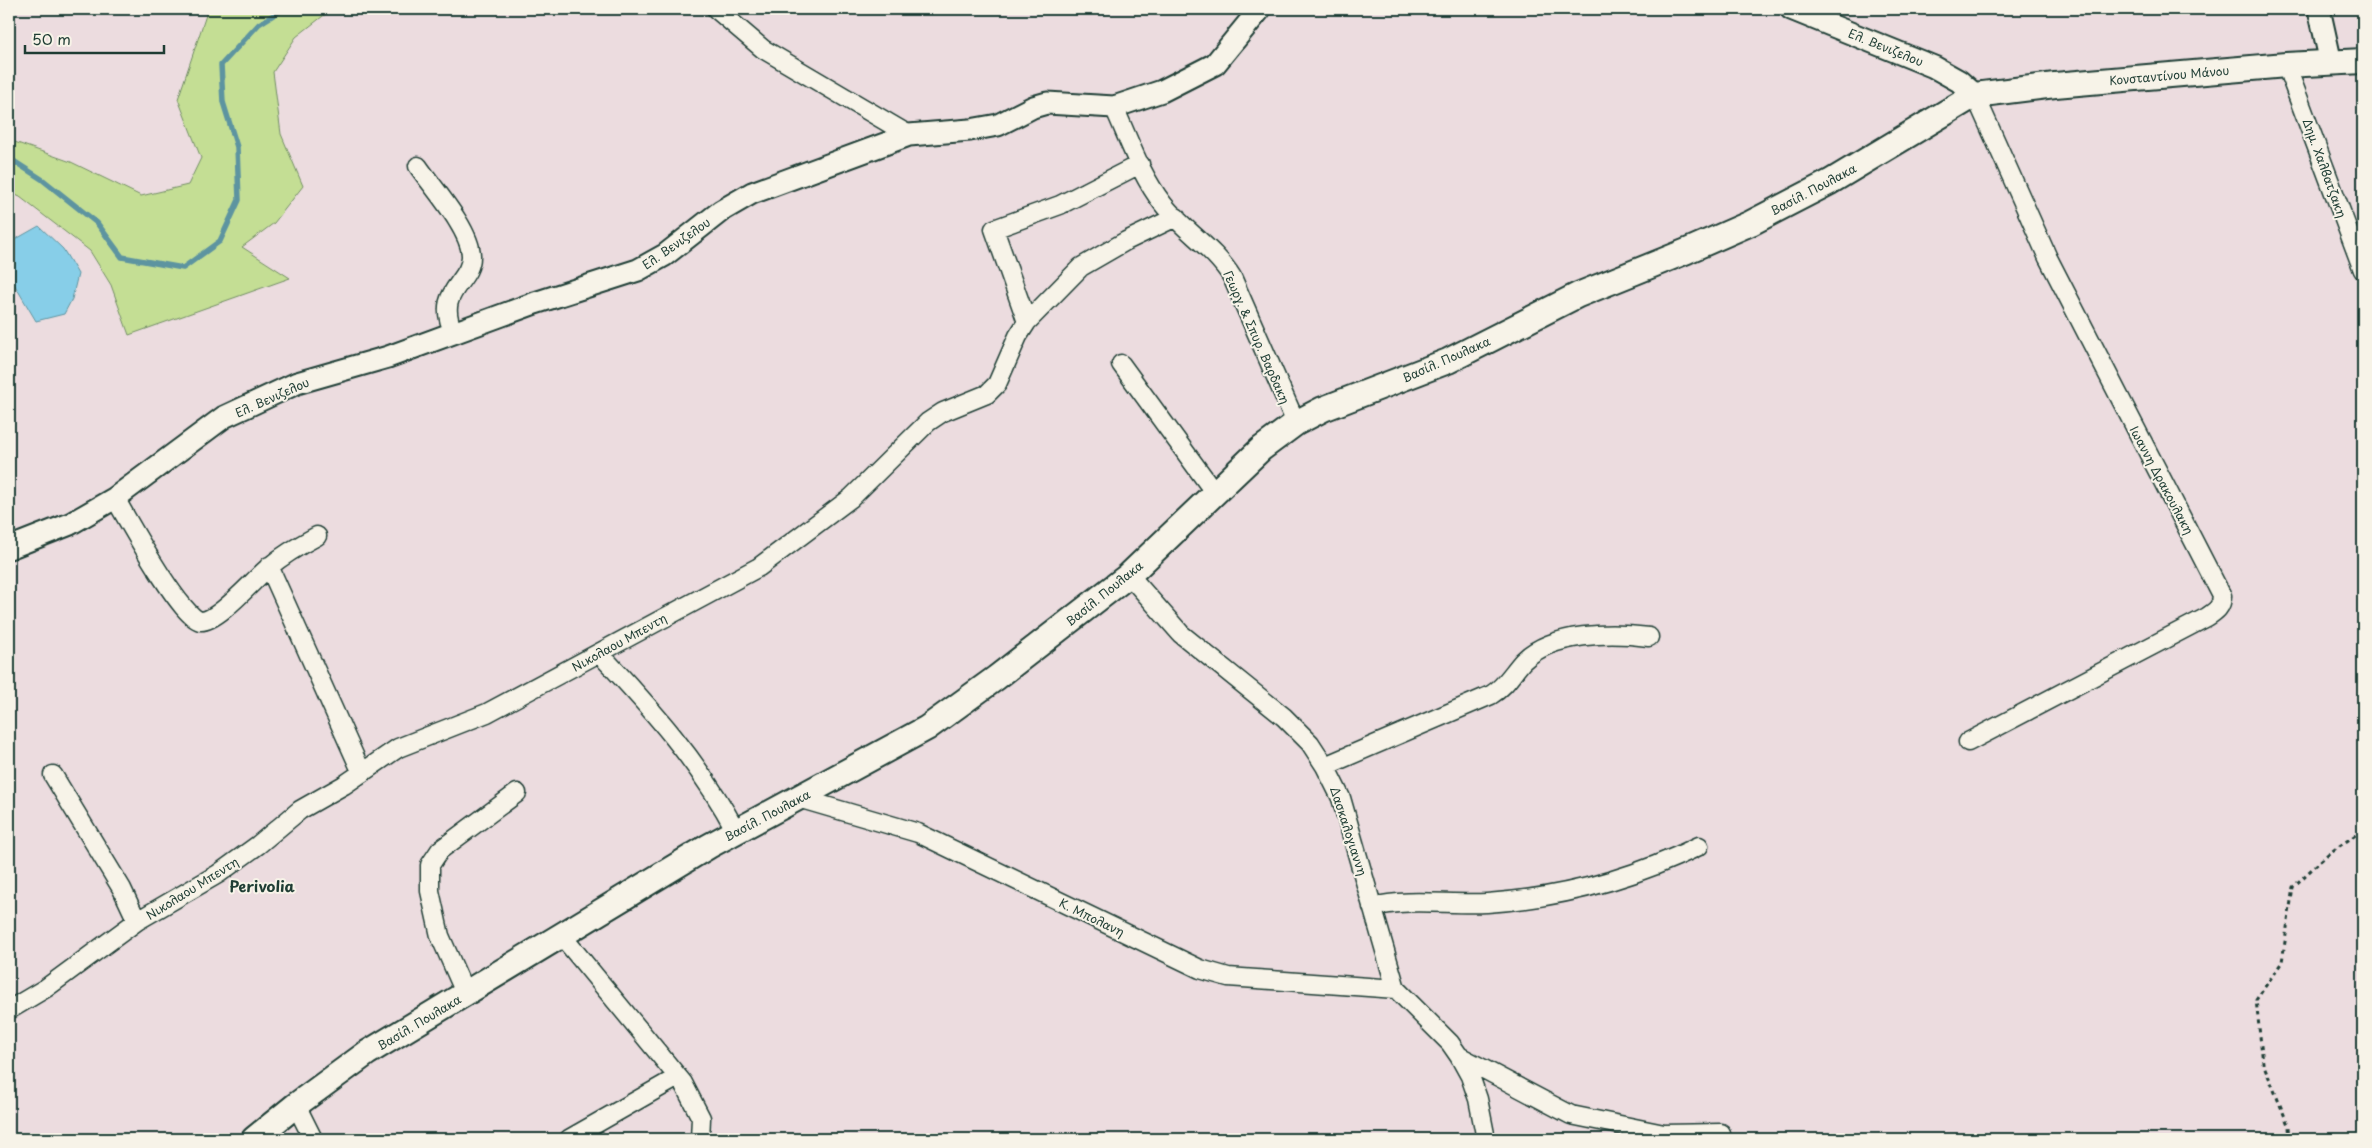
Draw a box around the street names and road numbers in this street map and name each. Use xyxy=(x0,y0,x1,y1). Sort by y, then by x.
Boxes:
street label: Ελ. Βενιζελου xyxy=(1846,24,1926,70)
street label: Κονσταντίνου Μάνου xyxy=(2108,61,2230,89)
street label: Δημ. Χαλβατζακη xyxy=(2299,116,2351,220)
street label: Βασίλ. Πουλακα xyxy=(1767,159,1859,219)
street label: Ελ. Βενιζελου xyxy=(638,213,714,273)
street label: Γεωργ. & Σπυρ. Βαρδακη xyxy=(1219,267,1295,407)
street label: Βασίλ. Πουλακα xyxy=(1399,331,1493,387)
street label: Ελ. Βενιζελου xyxy=(232,373,312,421)
street label: Ιωαννη Δρακουλακη xyxy=(2126,423,2198,538)
street label: Βασίλ. Πουλακα xyxy=(1061,556,1147,630)
street label: Νικολαου Μπεντη xyxy=(568,608,670,676)
street label: Δασκαλογιαννη xyxy=(1326,784,1372,878)
street label: Βασίλ. Πουλακα xyxy=(721,785,813,845)
street label: Νικολαου Μπεντη xyxy=(142,852,242,924)
street label: Κ. Μπολανη xyxy=(1056,893,1128,941)
street label: Βασίλ. Πουλακα xyxy=(374,990,465,1054)

